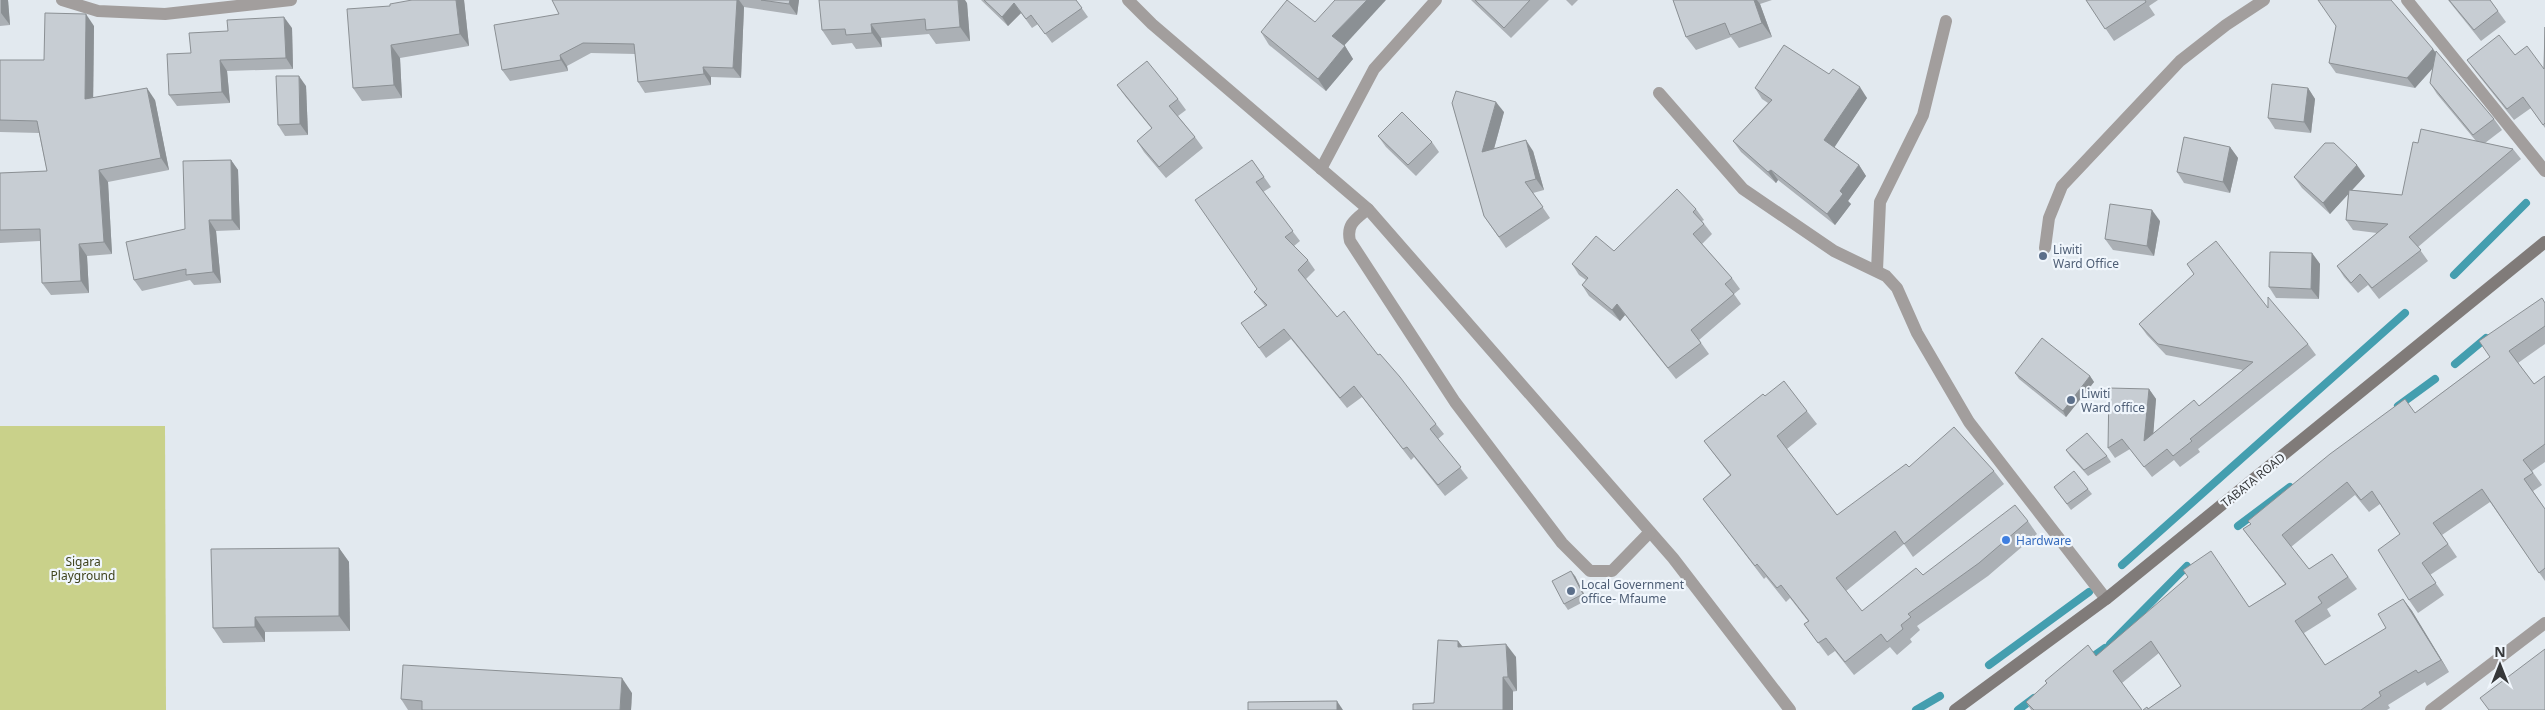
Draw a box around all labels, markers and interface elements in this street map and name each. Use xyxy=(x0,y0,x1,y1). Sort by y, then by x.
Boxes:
place label: Liwiti Ward Office xyxy=(2053,241,2119,272)
marker: Liwiti Ward Office xyxy=(2037,250,2049,262)
place label: Liwiti Ward office xyxy=(2081,385,2145,416)
marker: Liwiti Ward office xyxy=(2065,394,2077,406)
street label: TABATA ROAD xyxy=(2217,449,2289,511)
place label: Hardware xyxy=(2016,532,2072,549)
marker: Hardware xyxy=(2000,534,2012,546)
park label: Sigara Playground xyxy=(51,553,115,584)
place label: Local Government office- Mfaume xyxy=(1581,576,1685,607)
marker: Local Government office- Mfaume xyxy=(1565,585,1577,597)
north arrow xyxy=(2475,640,2525,690)
text: N xyxy=(2494,642,2506,661)

